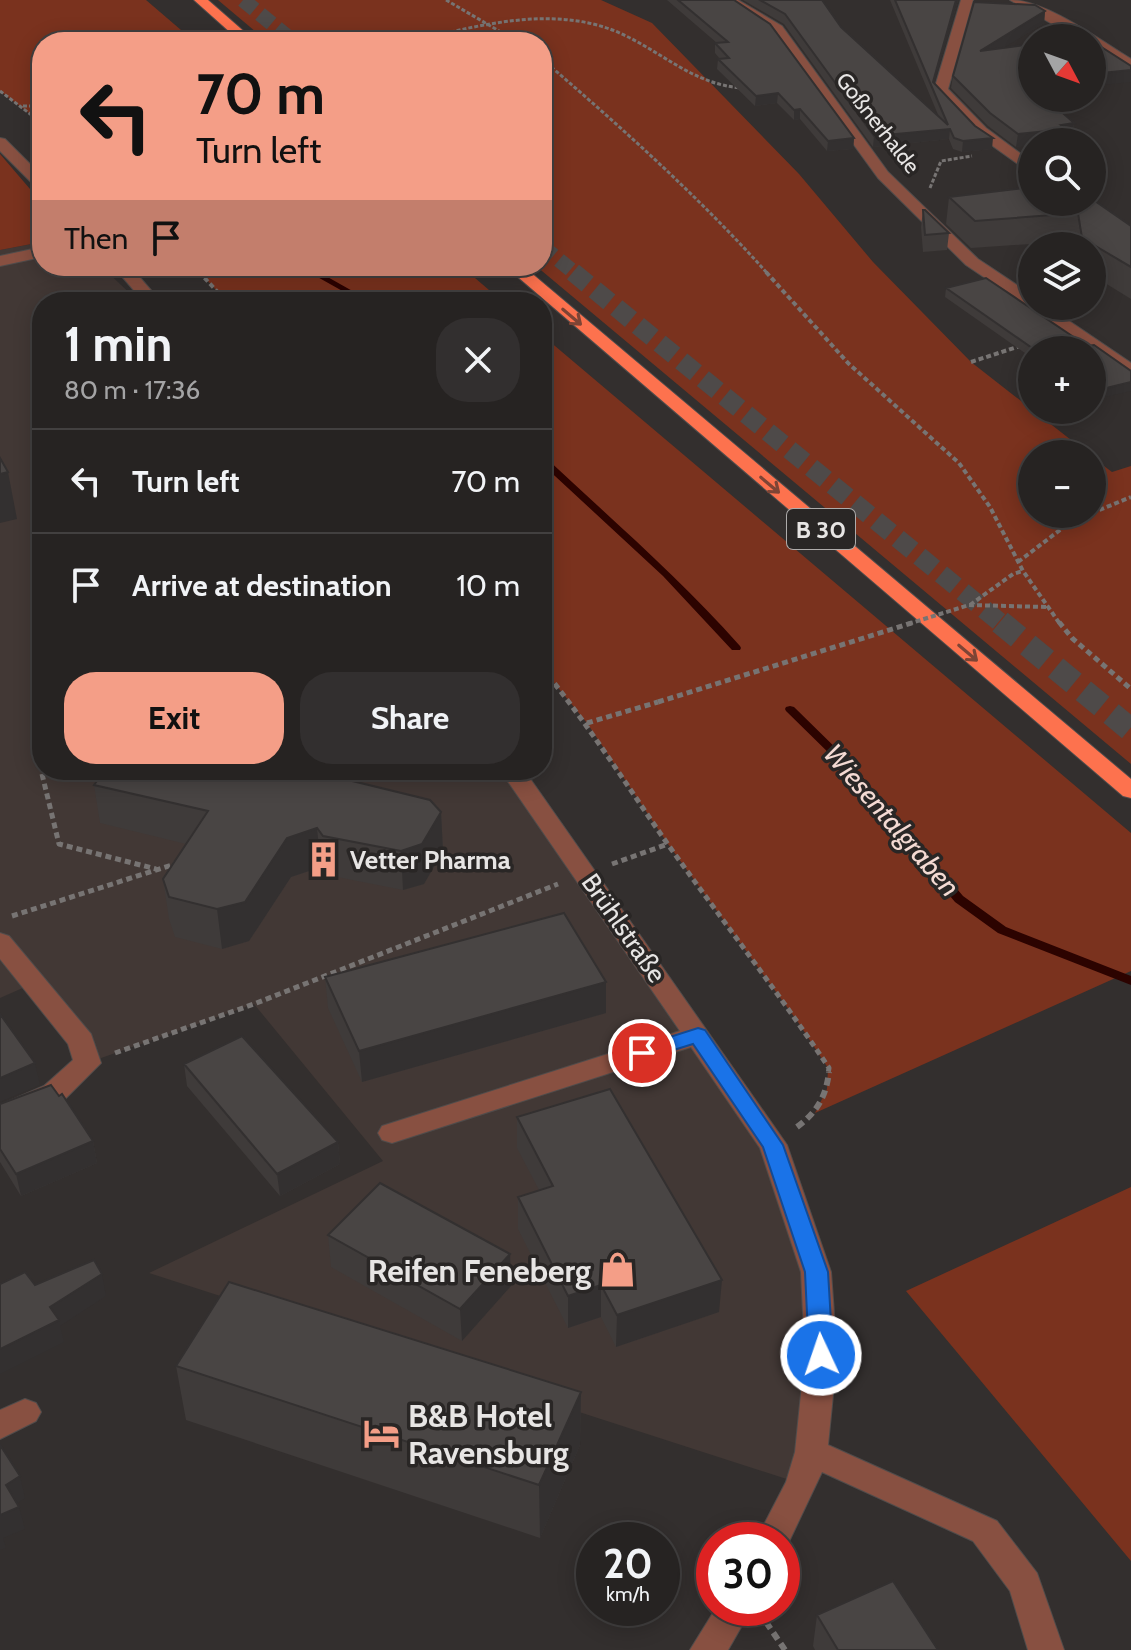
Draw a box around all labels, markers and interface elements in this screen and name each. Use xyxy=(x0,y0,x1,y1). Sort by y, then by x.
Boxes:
north arrow xyxy=(1018,24,1106,112)
map controls xyxy=(1018,24,1106,528)
text: 70 m xyxy=(196,60,325,128)
icon: left xyxy=(64,64,168,168)
street label: Goßnerhalde xyxy=(830,67,926,179)
text: Turn left xyxy=(196,128,321,172)
button: search xyxy=(1018,128,1106,216)
icon: arrive xyxy=(144,216,188,260)
text: Then xyxy=(64,220,128,257)
button: layers xyxy=(1018,232,1106,320)
one-way arrow xyxy=(561,308,582,326)
text: 1 min xyxy=(64,315,172,373)
button: close xyxy=(436,318,520,402)
button: + xyxy=(1018,336,1106,424)
text: 80 m · 17:36 xyxy=(64,374,200,406)
button: − xyxy=(1018,440,1106,528)
icon: left xyxy=(64,459,108,503)
text: Turn left xyxy=(132,463,240,500)
text: 70 m xyxy=(451,463,520,500)
one-way arrow xyxy=(759,476,779,494)
road number: B 30 xyxy=(787,509,855,549)
icon: arrive xyxy=(64,563,108,607)
text: Arrive at destination xyxy=(132,567,392,604)
text: 10 m xyxy=(456,567,520,604)
one-way arrow xyxy=(957,644,978,662)
button: Exit xyxy=(64,672,284,764)
button: Share xyxy=(300,672,520,764)
water label: Wiesentalgraben xyxy=(817,737,967,903)
building icon: Vetter Pharma xyxy=(305,841,343,879)
place label: Vetter Pharma xyxy=(350,844,511,876)
street label: Brühlstraße xyxy=(575,867,673,989)
pin xyxy=(608,1019,676,1087)
icon: arrive xyxy=(620,1031,664,1075)
place label: Reifen Feneberg xyxy=(368,1251,591,1290)
shop icon: Reifen Feneberg xyxy=(598,1251,636,1289)
position arrow xyxy=(779,1313,863,1397)
place label: B&B Hotel Ravensburg xyxy=(408,1396,569,1472)
hotel icon: B&B Hotel Ravensburg xyxy=(363,1414,401,1452)
speed limit sign: 30 xyxy=(696,1522,800,1626)
text: 20 xyxy=(603,1539,653,1588)
text: km/h xyxy=(606,1582,650,1606)

